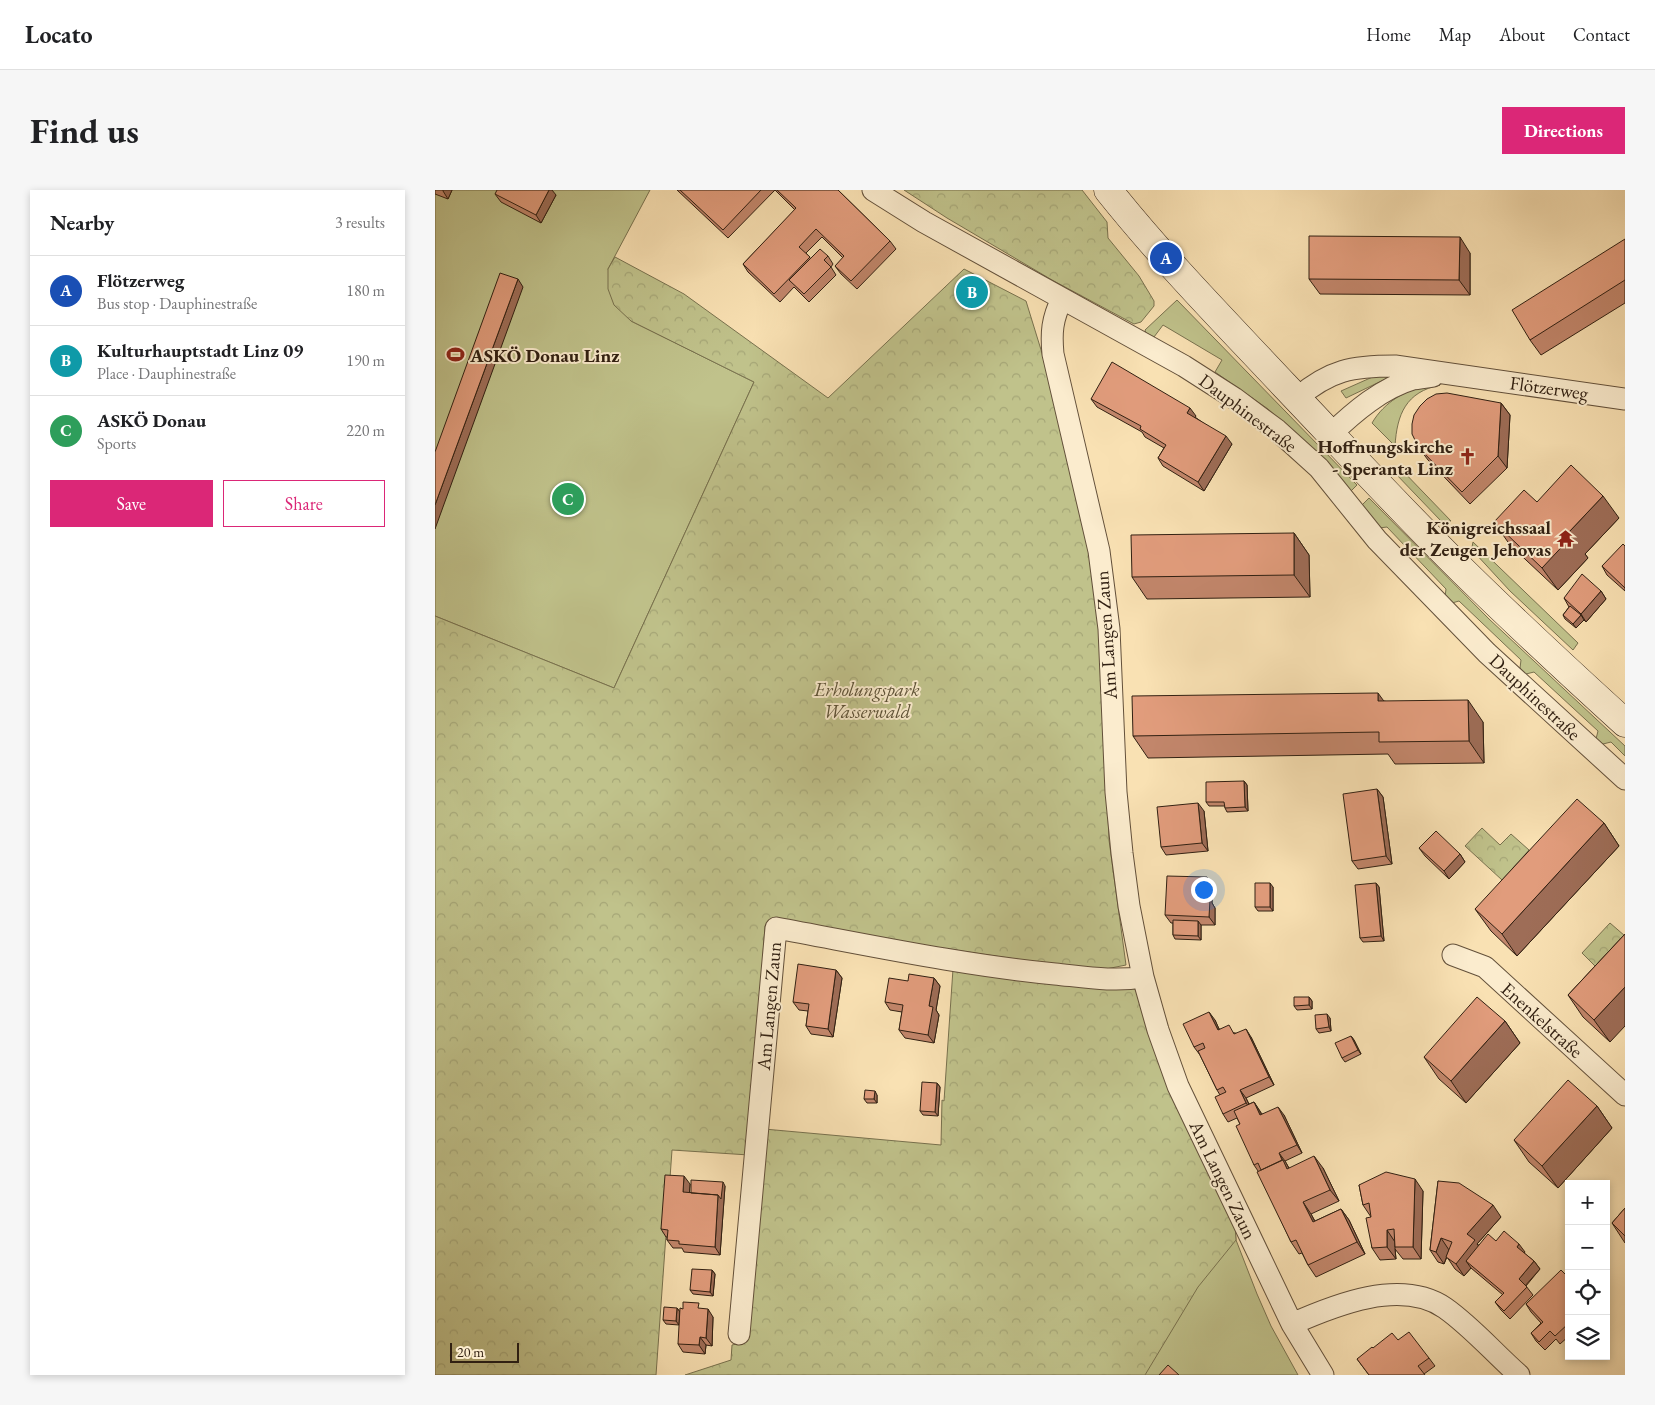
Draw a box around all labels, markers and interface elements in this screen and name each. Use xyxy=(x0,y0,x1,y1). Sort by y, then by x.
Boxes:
text: Locato xyxy=(25,19,93,50)
text: Home xyxy=(1366,23,1411,46)
text: Map xyxy=(1439,23,1471,46)
text: About xyxy=(1499,23,1545,46)
text: Contact xyxy=(1573,23,1630,46)
button: Directions xyxy=(1502,107,1625,154)
text: Find us xyxy=(30,108,139,153)
text: Nearby xyxy=(50,209,114,236)
text: 3 results xyxy=(335,212,385,233)
pin: A xyxy=(1150,239,1182,277)
text: Flötzerweg xyxy=(97,268,185,293)
pin: B xyxy=(956,273,988,311)
text: A xyxy=(60,280,72,301)
text: 180 m xyxy=(346,280,385,301)
text: Bus stop · Dauphinestraße xyxy=(97,293,257,314)
text: Kulturhauptstadt Linz 09 xyxy=(97,338,303,363)
place label: ASKÖ Donau Linz xyxy=(469,343,620,368)
sports icon: ASKÖ Donau Linz xyxy=(446,345,466,365)
text: B xyxy=(61,350,71,371)
text: 190 m xyxy=(346,350,385,371)
text: Place · Dauphinestraße xyxy=(97,363,236,384)
street label: Dauphinestraße xyxy=(1194,368,1302,458)
street label: Flötzerweg xyxy=(1508,370,1590,406)
text: ASKÖ Donau xyxy=(97,408,206,433)
text: C xyxy=(60,420,72,441)
text: 220 m xyxy=(346,420,385,441)
text: Sports xyxy=(97,433,136,454)
place label: Hoffnungskirche - Speranta Linz xyxy=(1317,434,1453,481)
church icon: Hoffnungskirche - Speranta Linz xyxy=(1457,447,1477,467)
button: Save xyxy=(50,480,213,527)
button: Share xyxy=(223,480,385,527)
pin: C xyxy=(552,480,584,518)
place label: Königreichssaal der Zeugen Jehovas xyxy=(1400,515,1552,562)
temple icon: Königreichssaal der Zeugen Jehovas xyxy=(1555,528,1575,548)
street label: Am Langen Zaun xyxy=(1089,570,1123,701)
street label: Dauphinestraße xyxy=(1484,648,1586,746)
park label: Erholungspark Wasserwald xyxy=(813,677,920,724)
your location xyxy=(1191,877,1217,903)
street label: Am Langen Zaun xyxy=(751,941,787,1072)
street label: Enenkelstraße xyxy=(1496,977,1588,1063)
street label: Am Langen Zaun xyxy=(1183,1116,1263,1243)
map controls xyxy=(1565,1180,1610,1360)
button: + xyxy=(1565,1180,1610,1225)
button: − xyxy=(1565,1225,1610,1270)
button: locate xyxy=(1565,1270,1610,1315)
button: layers xyxy=(1565,1315,1610,1360)
scale bar xyxy=(450,1340,519,1363)
text: 20 m xyxy=(457,1343,484,1361)

